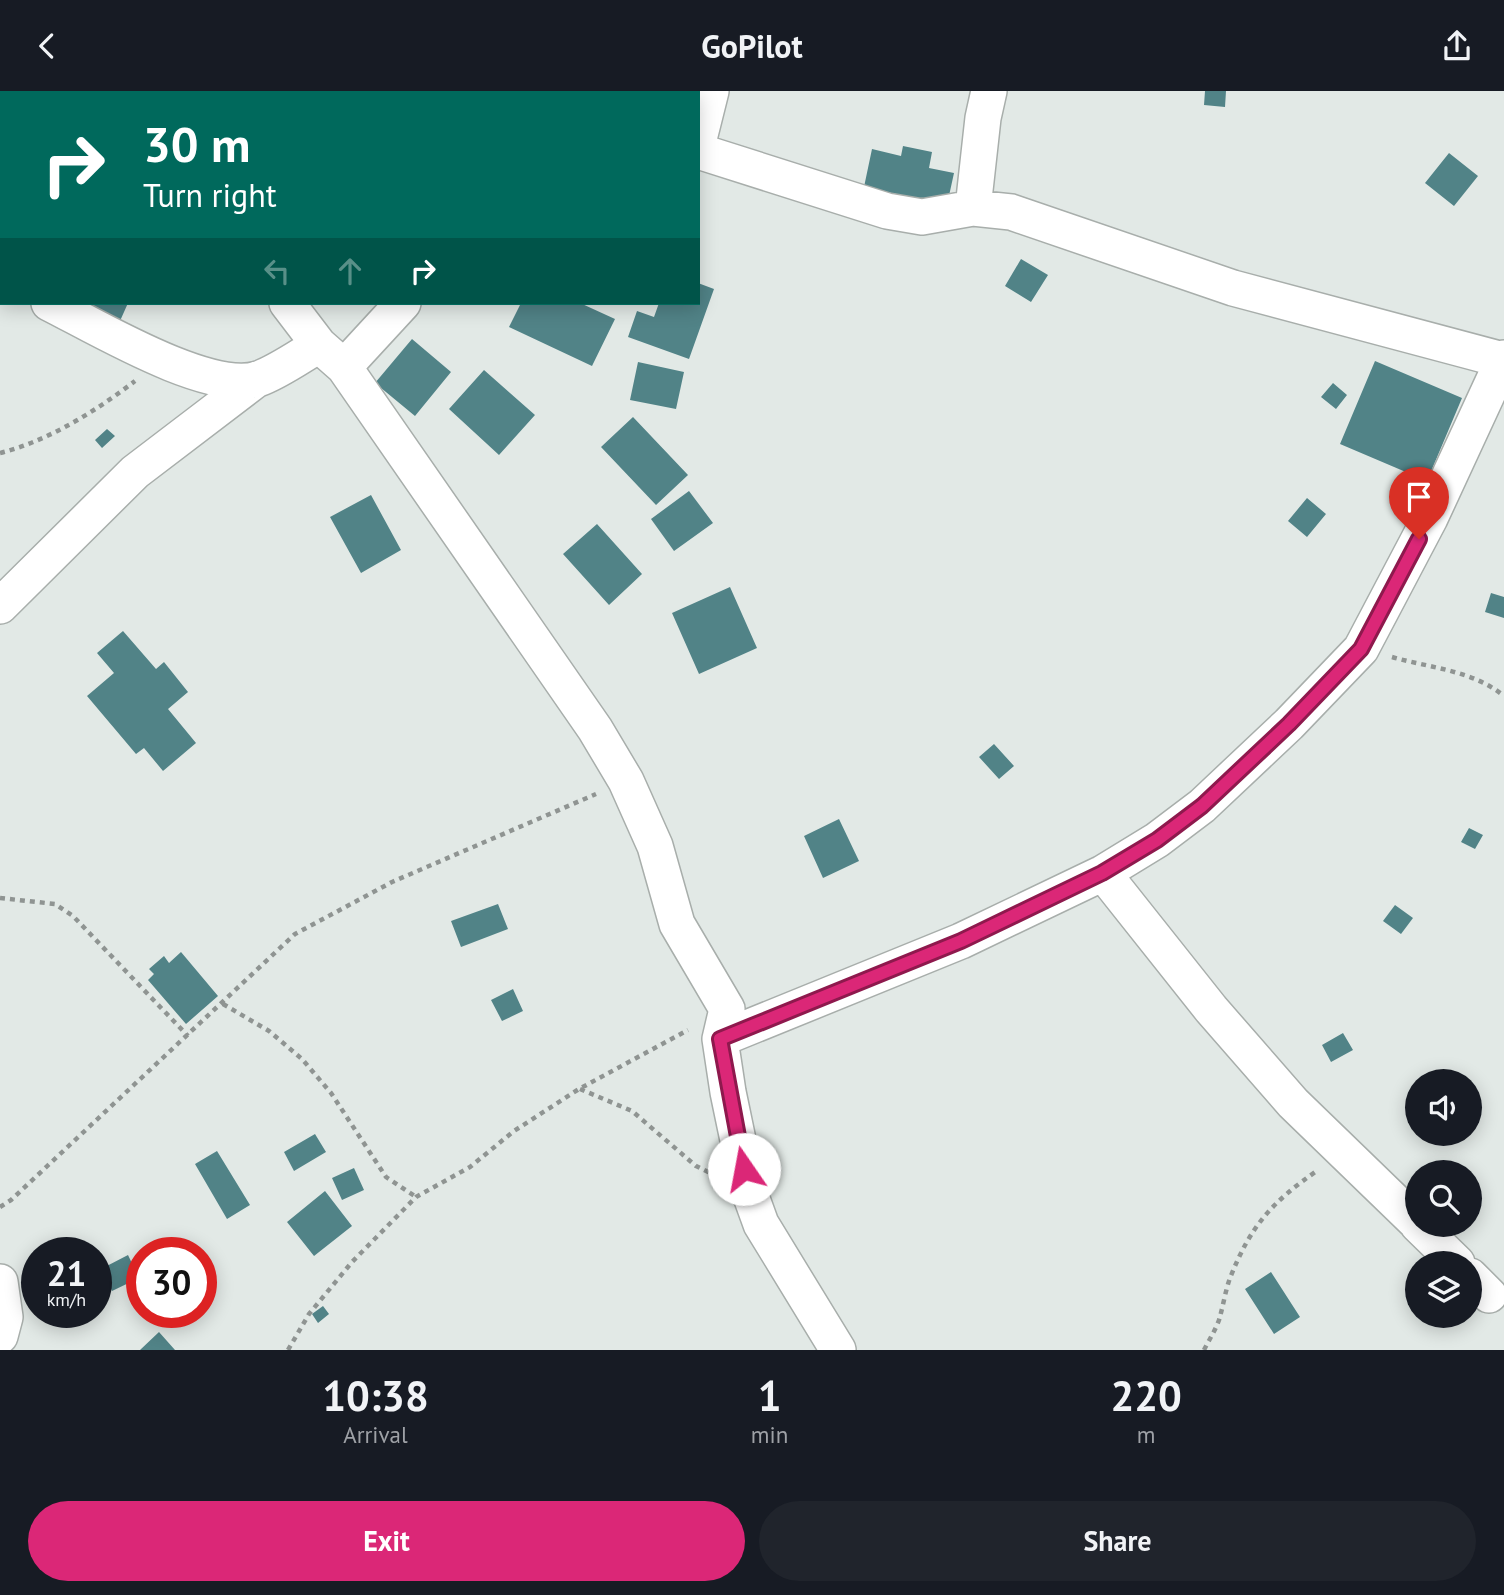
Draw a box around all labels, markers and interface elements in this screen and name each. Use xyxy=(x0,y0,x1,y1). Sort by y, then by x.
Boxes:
text: GoPilot xyxy=(701,25,803,67)
icon: back xyxy=(28,27,66,65)
icon: share xyxy=(1438,27,1476,65)
text: 30 m xyxy=(143,112,250,176)
icon: right xyxy=(28,119,119,210)
text: Turn right xyxy=(143,174,277,216)
icon: left xyxy=(258,252,296,290)
icon: ahead xyxy=(331,252,369,290)
icon: right xyxy=(404,252,442,290)
pin xyxy=(1389,467,1449,539)
icon: arrive xyxy=(1400,478,1438,516)
map controls xyxy=(1405,1069,1482,1328)
button: sound xyxy=(1405,1069,1482,1146)
position arrow xyxy=(707,1132,781,1206)
button: search xyxy=(1405,1160,1482,1237)
speed limit sign: 30 xyxy=(126,1237,217,1328)
text: 21 xyxy=(47,1250,86,1296)
button: layers xyxy=(1405,1251,1482,1328)
text: km/h xyxy=(47,1288,86,1311)
text: 10:38 xyxy=(322,1368,429,1423)
text: 1 xyxy=(758,1368,781,1423)
text: 220 xyxy=(1110,1368,1182,1423)
text: Arrival xyxy=(343,1420,408,1449)
text: min xyxy=(751,1420,788,1449)
text: m xyxy=(1137,1420,1155,1449)
button: Exit xyxy=(28,1501,745,1581)
button: Share xyxy=(759,1501,1476,1581)

